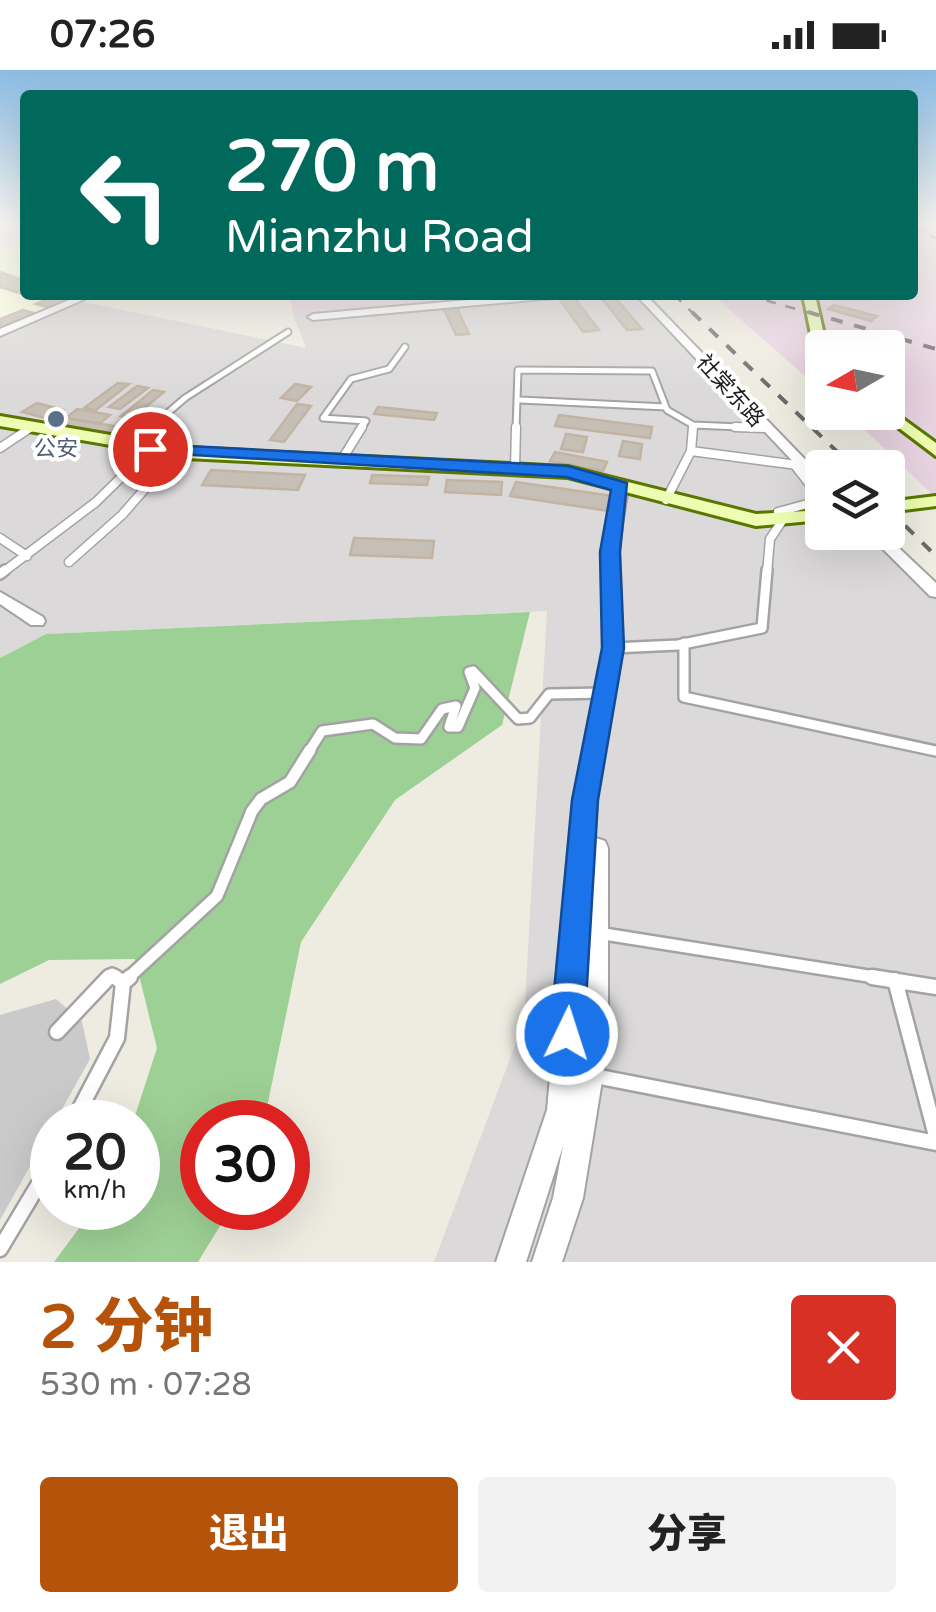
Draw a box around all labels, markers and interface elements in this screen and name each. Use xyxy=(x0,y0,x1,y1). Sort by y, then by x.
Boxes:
text: 07:26 xyxy=(50,12,155,58)
text: 270 m xyxy=(225,126,439,210)
icon: left xyxy=(60,130,190,260)
text: Mianzhu Road xyxy=(225,211,534,265)
north arrow xyxy=(805,330,905,430)
map controls xyxy=(805,330,905,550)
street label: 社棠东路 xyxy=(691,349,769,432)
pin xyxy=(108,407,193,492)
marker: 公安 xyxy=(45,408,67,430)
icon: arrive xyxy=(123,422,178,477)
place label: 公安 xyxy=(34,436,78,462)
button: layers xyxy=(805,450,905,550)
position arrow xyxy=(515,982,619,1086)
speed limit sign: 30 xyxy=(180,1100,310,1230)
text: 20 xyxy=(64,1123,126,1183)
text: km/h xyxy=(64,1175,126,1205)
text: 2 分钟 xyxy=(40,1292,213,1364)
button: close xyxy=(791,1295,896,1400)
text: 530 m · 07:28 xyxy=(40,1366,252,1404)
button: 退出 xyxy=(40,1477,458,1592)
button: 分享 xyxy=(478,1477,896,1592)

